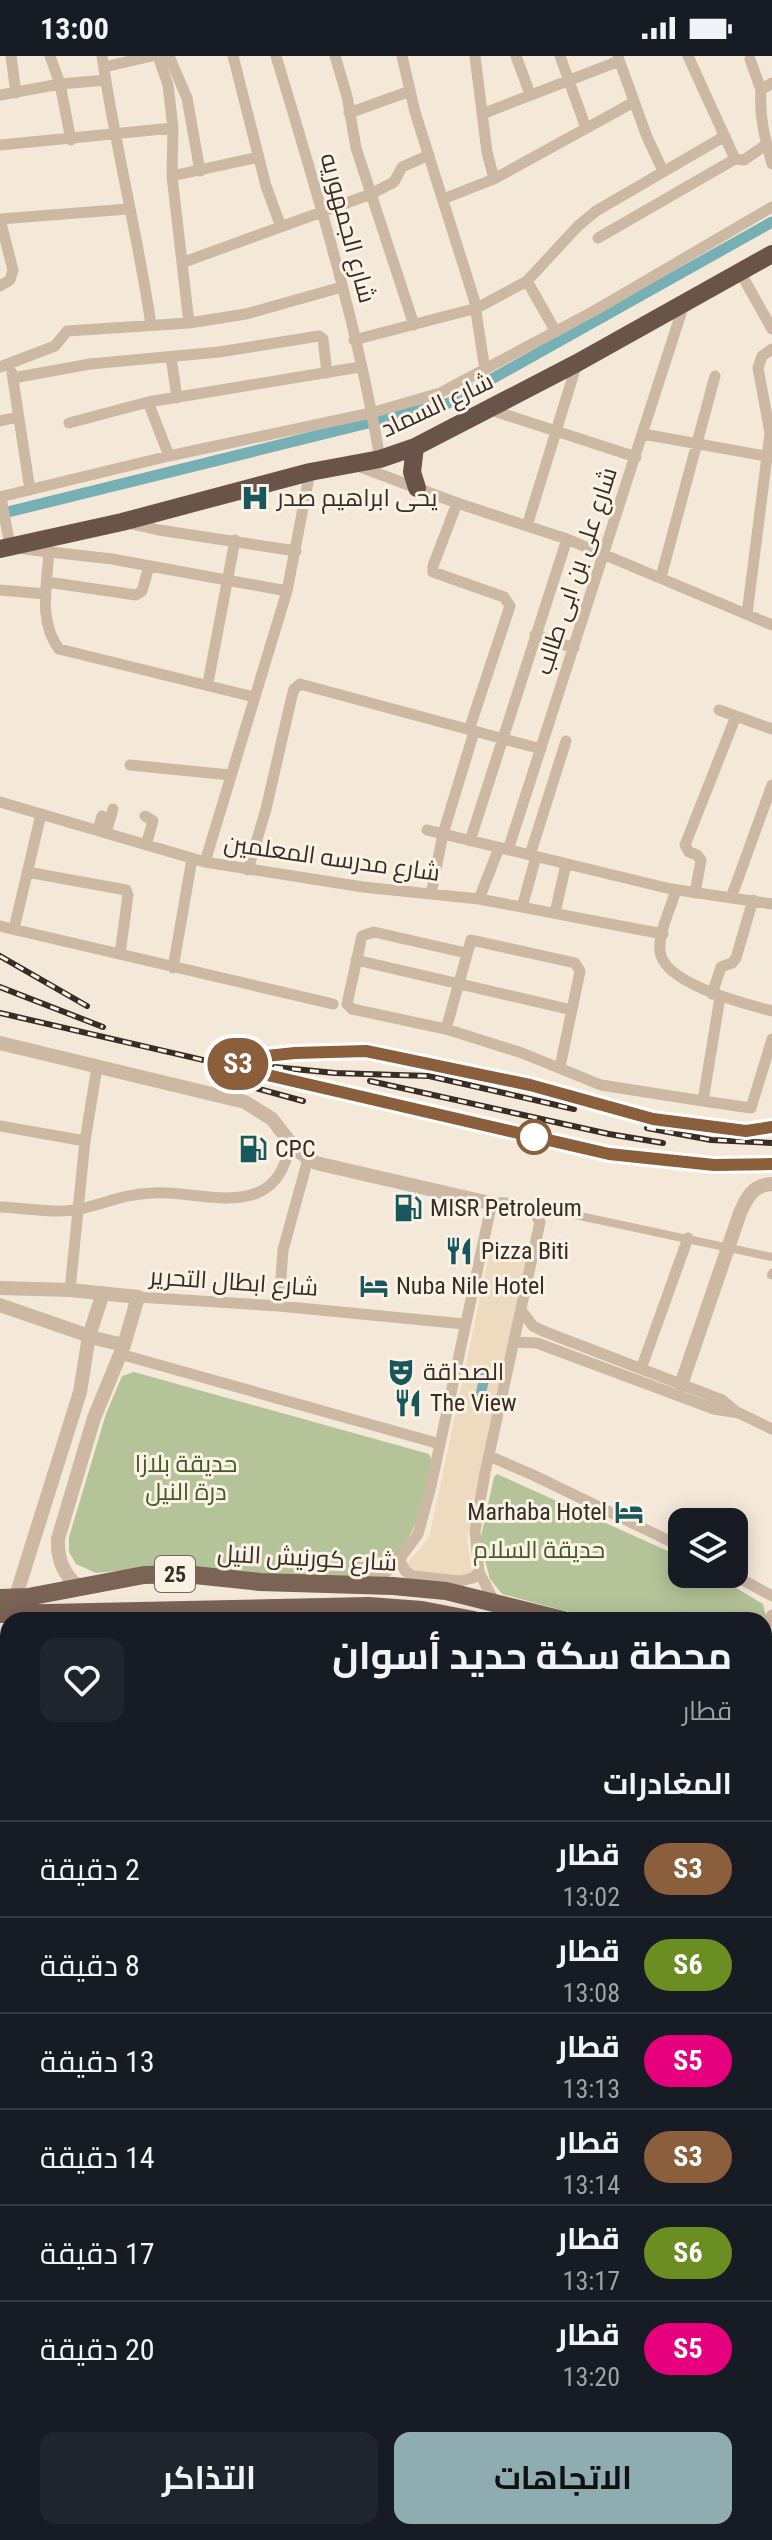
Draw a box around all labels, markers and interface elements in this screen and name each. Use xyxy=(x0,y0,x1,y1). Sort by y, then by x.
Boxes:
text: 13:00 xyxy=(40,11,109,46)
street label: شارع الجمهوريه xyxy=(313,150,381,306)
street label: شارع السماد xyxy=(376,367,498,445)
street label: شارع على بن ابى طالب xyxy=(529,464,625,679)
hospital icon: يحى ابراهيم صدر xyxy=(240,483,270,513)
place label: يحى ابراهيم صدر xyxy=(275,484,438,514)
street label: شارع مدرسه المعلمين xyxy=(222,829,442,889)
line badge: S3 xyxy=(202,1038,274,1090)
text: S3 xyxy=(223,1047,253,1080)
unlabelled marker xyxy=(517,1120,551,1154)
fuel station icon: CPC xyxy=(238,1134,268,1164)
place label: CPC xyxy=(275,1135,316,1163)
fuel station icon: MISR Petroleum xyxy=(393,1193,423,1223)
place label: MISR Petroleum xyxy=(430,1194,582,1222)
restaurant icon: Pizza Biti xyxy=(444,1236,474,1266)
place label: Pizza Biti xyxy=(481,1237,569,1265)
street label: شارع ابطال التحرير xyxy=(147,1262,319,1304)
hotel icon: Nuba Nile Hotel xyxy=(359,1271,389,1301)
place label: Nuba Nile Hotel xyxy=(396,1272,545,1300)
theatre icon: الصداقة xyxy=(386,1357,416,1387)
place label: الصداقة xyxy=(423,1358,504,1386)
restaurant icon: The View xyxy=(393,1388,423,1418)
place label: The View xyxy=(430,1389,517,1417)
park label: حديقة بلازا درة النيل xyxy=(135,1450,237,1506)
hotel icon: Marhaba Hotel xyxy=(614,1497,644,1527)
place label: Marhaba Hotel xyxy=(467,1498,607,1526)
map controls xyxy=(668,1508,748,1588)
button: layers xyxy=(668,1508,748,1588)
park label: حديقة السلام xyxy=(473,1536,605,1566)
street label: شارع كورنيش النيل xyxy=(216,1539,398,1579)
road number: 25 xyxy=(155,1556,195,1592)
text: محطة سكة حديد أسوان xyxy=(332,1634,732,1678)
button: heart xyxy=(40,1638,124,1722)
text: قطار xyxy=(682,1696,732,1726)
text: المغادرات xyxy=(603,1766,732,1801)
text: قطار xyxy=(557,1837,620,1872)
text: 2 دقيقة xyxy=(40,1852,140,1887)
text: S3 xyxy=(673,1852,703,1885)
text: 13:02 xyxy=(563,1882,620,1912)
text: قطار xyxy=(557,1933,620,1968)
text: 8 دقيقة xyxy=(40,1948,140,1983)
text: S6 xyxy=(673,1948,703,1981)
text: 13:08 xyxy=(563,1978,620,2008)
text: قطار xyxy=(557,2029,620,2064)
text: 13 دقيقة xyxy=(40,2044,155,2079)
text: S5 xyxy=(673,2044,703,2077)
text: 13:13 xyxy=(563,2074,620,2104)
text: قطار xyxy=(557,2125,620,2160)
text: 14 دقيقة xyxy=(40,2140,155,2175)
text: S3 xyxy=(673,2140,703,2173)
text: 13:14 xyxy=(563,2170,620,2200)
text: قطار xyxy=(557,2221,620,2256)
text: 17 دقيقة xyxy=(40,2236,155,2271)
text: S6 xyxy=(673,2236,703,2269)
text: 13:17 xyxy=(563,2266,620,2296)
text: قطار xyxy=(557,2317,620,2352)
text: 20 دقيقة xyxy=(40,2332,155,2367)
text: S5 xyxy=(673,2332,703,2365)
text: 13:20 xyxy=(563,2362,620,2392)
button: التذاكر xyxy=(40,2432,378,2524)
button: الاتجاهات xyxy=(394,2432,732,2524)

